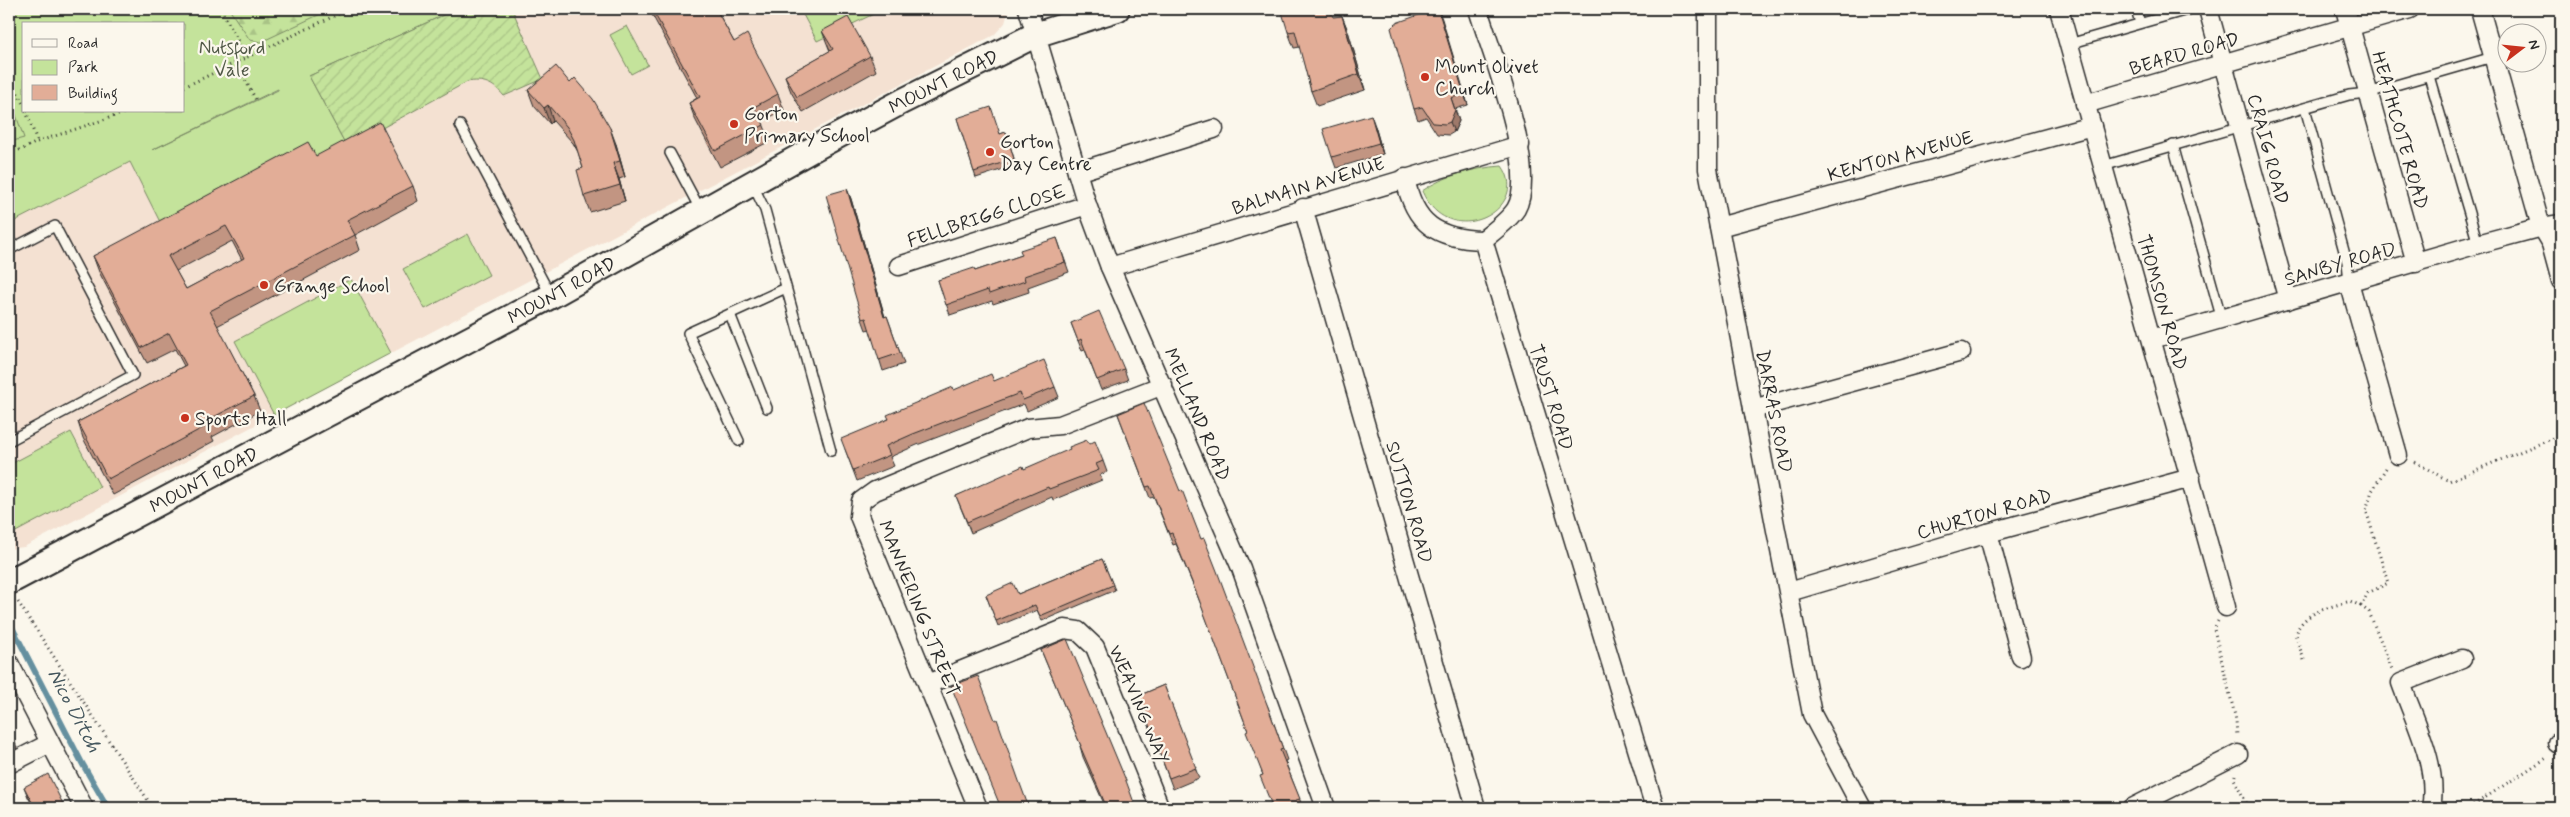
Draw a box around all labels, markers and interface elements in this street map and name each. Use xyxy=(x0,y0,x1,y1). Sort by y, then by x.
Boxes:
legend xyxy=(22,22,185,112)
north arrow xyxy=(2498,22,2548,72)
street label: BEARD ROAD xyxy=(2127,27,2242,82)
text: Road xyxy=(68,34,98,54)
park label: Nutsford Vale xyxy=(199,36,265,83)
text: N xyxy=(2524,38,2543,52)
street label: MOUNT ROAD xyxy=(884,44,1003,120)
street label: HEATHCOTE ROAD xyxy=(2365,49,2434,212)
place label: Mount Olivet Church xyxy=(1435,55,1539,102)
text: Park xyxy=(68,58,98,78)
marker: Mount Olivet Church xyxy=(1419,71,1431,83)
text: Building xyxy=(68,84,118,105)
street label: CRAIG ROAD xyxy=(2241,91,2294,207)
place label: Gorton Primary School xyxy=(744,102,870,149)
marker: Gorton Primary School xyxy=(728,118,740,130)
street label: KENTON AVENUE xyxy=(1825,125,1976,188)
place label: Gorton Day Centre xyxy=(1000,130,1092,177)
marker: Gorton Day Centre xyxy=(984,146,996,158)
street label: BALMAIN AVENUE xyxy=(1229,151,1388,222)
street label: FELLBRIGG CLOSE xyxy=(904,179,1069,254)
street label: THOMSON ROAD xyxy=(2130,232,2193,373)
street label: SANBY ROAD xyxy=(2282,237,2399,292)
street label: MOUNT ROAD xyxy=(504,251,621,331)
place label: Grange School xyxy=(274,274,389,300)
marker: Grange School xyxy=(258,279,270,291)
street label: TRUST ROAD xyxy=(1523,341,1579,453)
street label: MELLAND ROAD xyxy=(1157,344,1236,485)
street label: DARRAS ROAD xyxy=(1749,348,1798,475)
place label: Sports Hall xyxy=(195,407,287,432)
marker: Sports Hall xyxy=(179,412,191,424)
street label: SUTTON ROAD xyxy=(1379,439,1438,566)
street label: MOUNT ROAD xyxy=(145,442,263,520)
street label: CHURTON ROAD xyxy=(1914,483,2055,546)
street label: MANNERING STREET xyxy=(872,517,965,700)
street label: WEAVING WAY xyxy=(1102,641,1175,768)
water label: Nico Ditch xyxy=(40,664,107,758)

